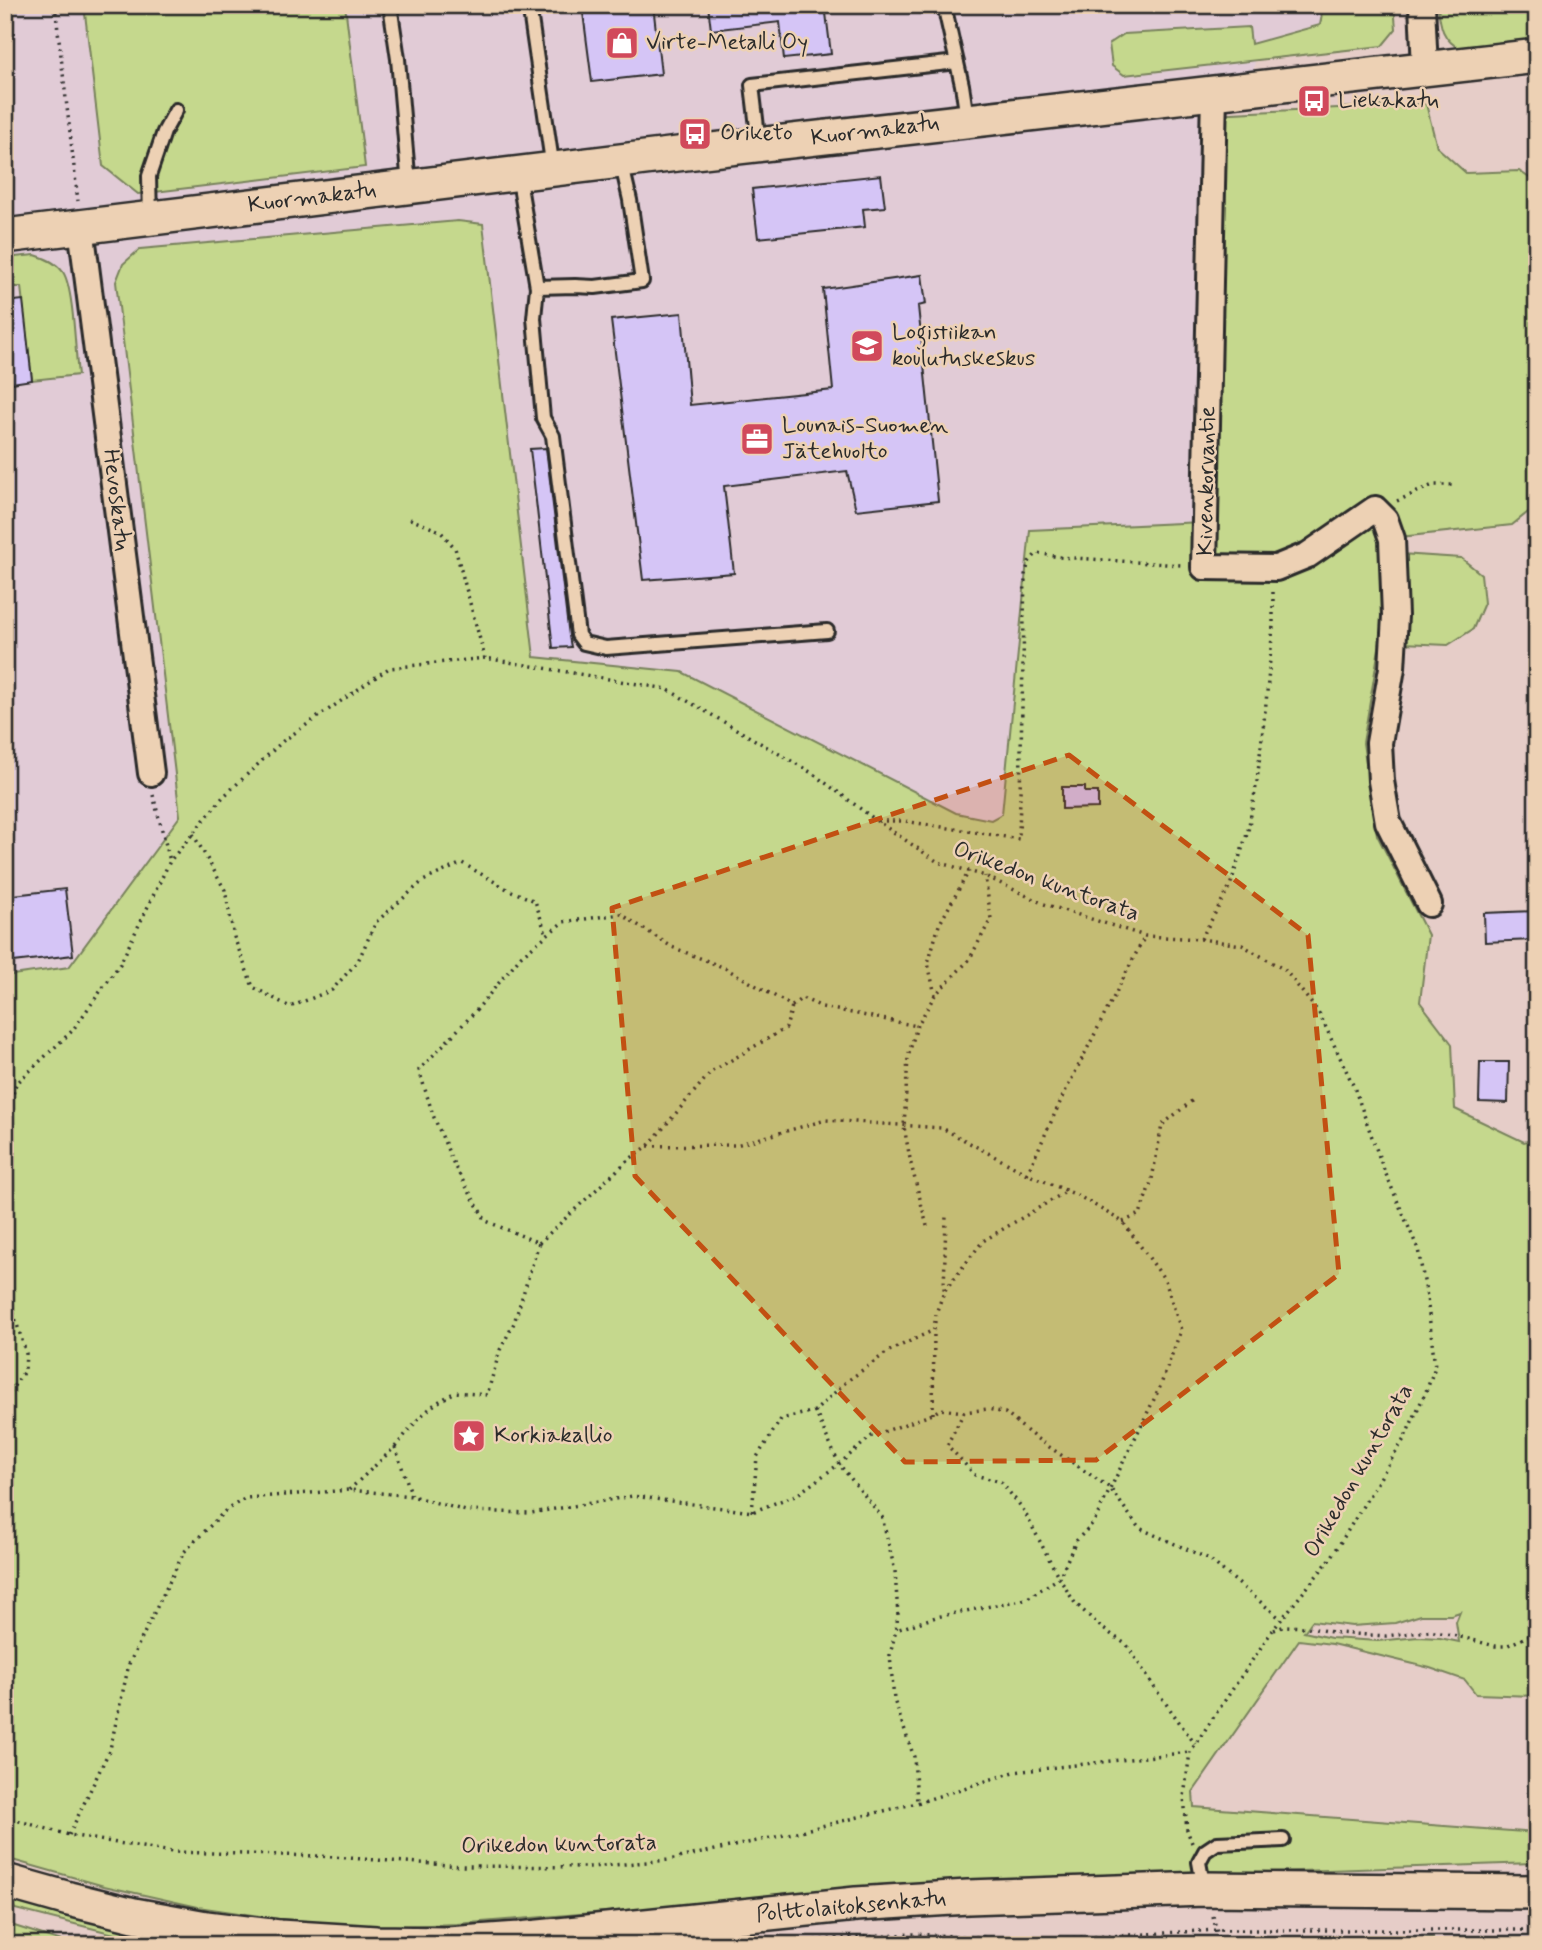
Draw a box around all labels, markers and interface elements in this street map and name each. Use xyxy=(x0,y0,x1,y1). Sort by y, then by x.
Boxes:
shop icon: Virte-Metalli Oy xyxy=(603,24,641,62)
place label: Virte-Metalli Oy xyxy=(646,28,808,58)
bus stop icon: Liekakatu xyxy=(1295,82,1333,120)
place label: Liekakatu xyxy=(1338,86,1439,116)
street label: Kuormakatu xyxy=(809,108,941,154)
bus stop icon: Oriketo xyxy=(676,115,714,153)
place label: Oriketo xyxy=(720,119,793,149)
street label: Kuormakatu xyxy=(246,175,378,221)
place label: Logistiikan koulutuskeskus xyxy=(892,318,1035,374)
school or university icon: Logistiikan koulutuskeskus xyxy=(848,327,886,365)
street label: Kivenkorvantie xyxy=(1191,406,1223,556)
place label: Lounais-Suomen Jätehuolto xyxy=(782,411,948,467)
office icon: Lounais-Suomen Jätehuolto xyxy=(738,420,776,458)
street label: Hevoskatu xyxy=(95,447,137,553)
street label: Orikedon kuntorata xyxy=(949,834,1143,930)
street label: Orikedon kuntorata xyxy=(1297,1379,1421,1563)
place icon: Korkiakallio xyxy=(450,1417,488,1455)
place label: Korkiakallio xyxy=(494,1421,613,1451)
street label: Orikedon kuntorata xyxy=(461,1828,657,1862)
street label: Polttolaitoksenkatu xyxy=(755,1884,947,1930)

